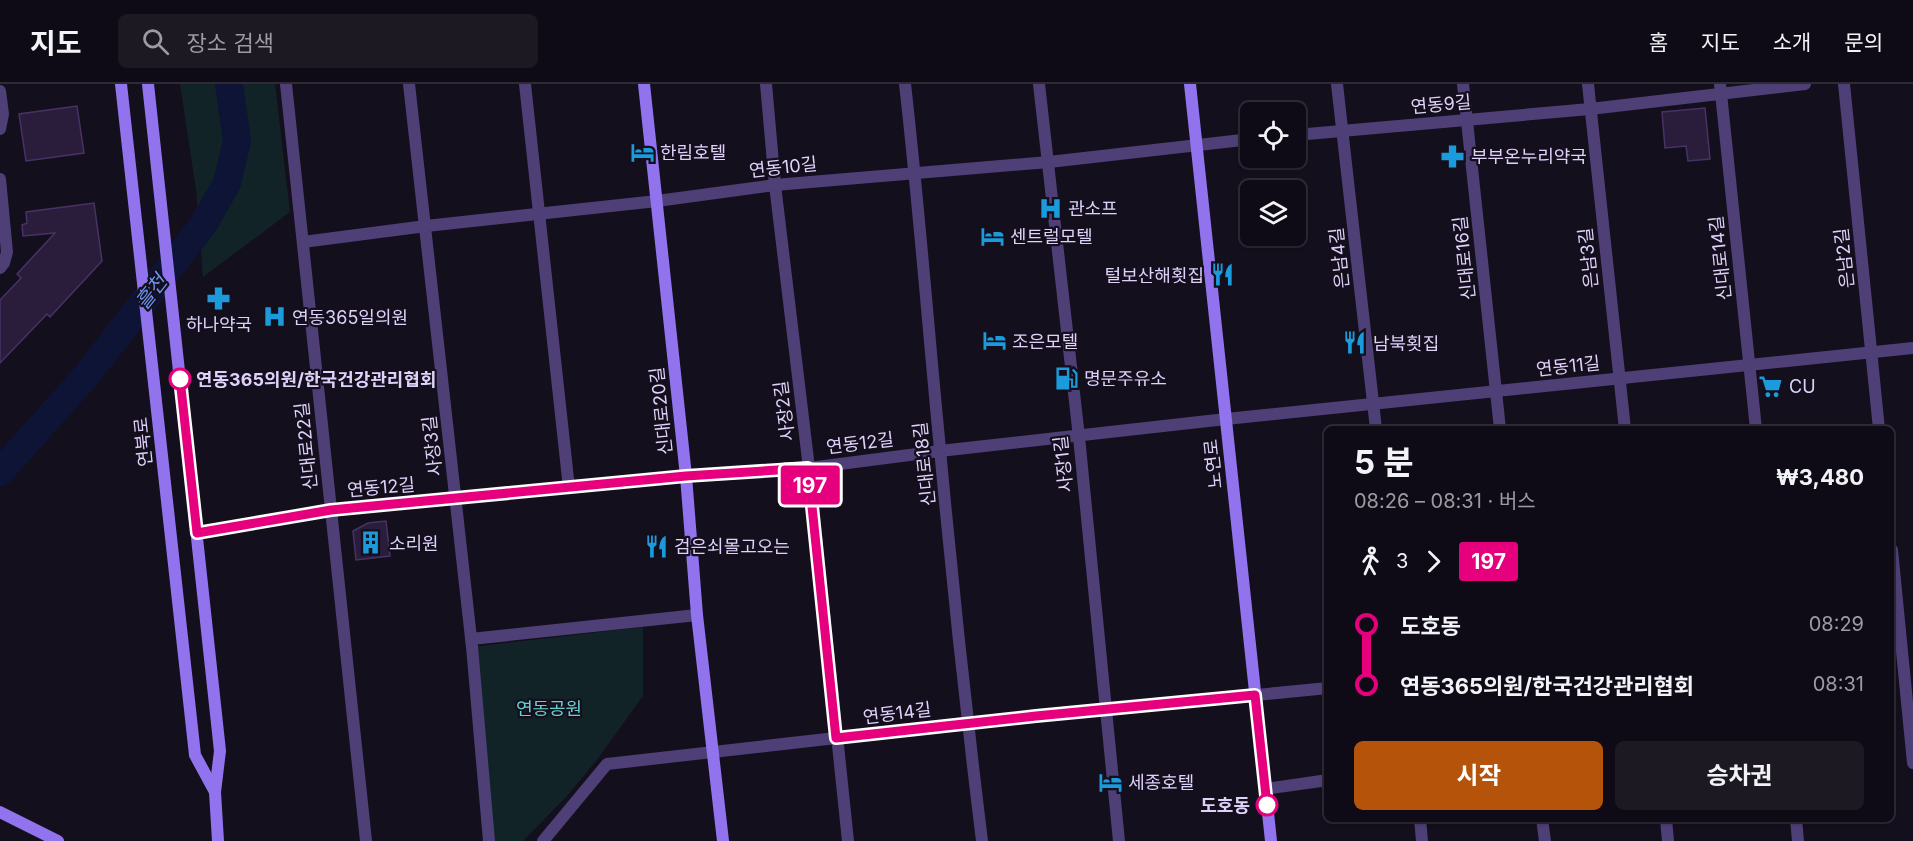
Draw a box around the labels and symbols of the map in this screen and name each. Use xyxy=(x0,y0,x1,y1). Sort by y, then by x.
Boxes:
street label: 연동9길 xyxy=(1410,91,1472,117)
hotel icon: 한림호텔 xyxy=(629,139,655,165)
place label: 한림호텔 xyxy=(660,142,726,163)
pharmacy icon: 부부온누리약국 xyxy=(1440,143,1466,169)
place label: 부부온누리약국 xyxy=(1471,146,1587,167)
street label: 연동10길 xyxy=(748,153,818,181)
hospital icon: 관소프 xyxy=(1037,195,1063,221)
place label: 관소프 xyxy=(1068,198,1118,219)
street label: 신대로16길 xyxy=(1449,215,1479,301)
street label: 신대로14길 xyxy=(1705,215,1735,301)
hotel icon: 센트럴모텔 xyxy=(979,223,1005,249)
place label: 센트럴모텔 xyxy=(1010,226,1093,247)
street label: 은남4길 xyxy=(1325,226,1353,290)
street label: 은남3길 xyxy=(1574,227,1602,289)
street label: 은남2길 xyxy=(1830,227,1858,289)
restaurant icon: 털보산해횟집 xyxy=(1209,262,1235,288)
place label: 털보산해횟집 xyxy=(1105,265,1204,286)
water label: 흘천 xyxy=(130,268,173,314)
pharmacy icon: 하나약국 xyxy=(206,285,232,311)
hospital icon: 연동365일의원 xyxy=(261,304,287,330)
place label: 연동365일의원 xyxy=(292,307,408,328)
place label: 하나약국 xyxy=(186,314,252,335)
hotel icon: 조은모텔 xyxy=(981,328,1007,354)
restaurant icon: 남북횟집 xyxy=(1342,330,1368,356)
place label: 조은모텔 xyxy=(1012,331,1078,352)
place label: 남북횟집 xyxy=(1373,333,1439,354)
street label: 연동11길 xyxy=(1535,352,1601,380)
fuel station icon: 명문주유소 xyxy=(1053,365,1079,391)
street label: 신대로20길 xyxy=(646,366,676,456)
marker: 연동365의원/한국건강관리협회 xyxy=(169,368,191,390)
place label: 명문주유소 xyxy=(1084,368,1167,389)
place label: 연동365의원/한국건강관리협회 xyxy=(196,369,437,390)
supermarket icon: CU xyxy=(1758,373,1784,399)
place label: CU xyxy=(1789,376,1816,397)
street label: 사장2길 xyxy=(770,380,798,442)
street label: 신대로22길 xyxy=(291,401,321,491)
street label: 사장3길 xyxy=(418,415,446,477)
street label: 연북로 xyxy=(130,416,156,468)
street label: 신대로18길 xyxy=(909,421,939,507)
street label: 연동12길 xyxy=(825,428,895,458)
street label: 사장1길 xyxy=(1050,435,1076,493)
street label: 노연로 xyxy=(1200,438,1226,490)
line badge: 197 xyxy=(776,466,844,504)
street label: 연동12길 xyxy=(346,474,416,500)
building icon: 소리원 xyxy=(358,530,384,556)
place label: 소리원 xyxy=(389,533,439,554)
restaurant icon: 검은쇠몰고오는 xyxy=(643,533,669,559)
place label: 검은쇠몰고오는 xyxy=(674,536,790,557)
park label: 연동공원 xyxy=(516,698,582,719)
street label: 연동14길 xyxy=(862,698,932,728)
hotel icon: 세종호텔 xyxy=(1097,769,1123,795)
place label: 세종호텔 xyxy=(1128,772,1194,793)
marker: 도호동 xyxy=(1256,794,1278,816)
place label: 도호동 xyxy=(1200,795,1250,816)

